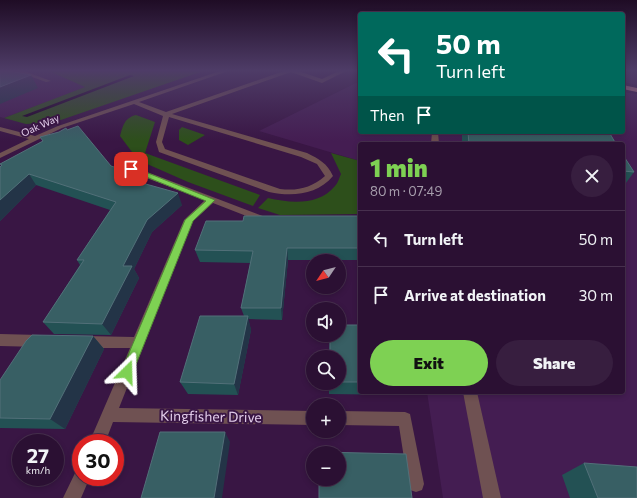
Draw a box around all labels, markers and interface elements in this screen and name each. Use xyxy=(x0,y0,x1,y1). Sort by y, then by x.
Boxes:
text: 50 m xyxy=(436,26,501,60)
icon: left xyxy=(370,28,422,80)
text: Turn left xyxy=(436,60,505,82)
icon: arrive xyxy=(413,104,435,126)
text: Then xyxy=(370,106,405,124)
street label: Oak Way xyxy=(19,111,61,139)
pin xyxy=(114,152,148,186)
text: 1 min xyxy=(370,153,428,182)
button: close xyxy=(571,155,613,197)
icon: arrive xyxy=(120,158,142,180)
text: 80 m · 07:49 xyxy=(370,183,442,199)
icon: left xyxy=(370,228,392,250)
text: Turn left xyxy=(404,230,463,248)
text: 50 m xyxy=(579,230,613,248)
north arrow xyxy=(306,254,346,294)
map controls xyxy=(306,254,346,486)
icon: arrive xyxy=(370,284,392,306)
text: Arrive at destination xyxy=(404,286,546,304)
text: 30 m xyxy=(579,286,613,304)
button: sound xyxy=(306,302,346,342)
button: Exit xyxy=(370,340,488,386)
button: Share xyxy=(496,340,613,386)
button: search xyxy=(306,350,346,390)
position arrow xyxy=(106,351,148,393)
button: + xyxy=(306,398,346,438)
street label: Kingfisher Drive xyxy=(160,407,262,425)
speed limit sign: 30 xyxy=(72,434,124,486)
text: 27 xyxy=(27,443,49,467)
button: − xyxy=(306,446,346,486)
text: km/h xyxy=(26,464,50,476)

